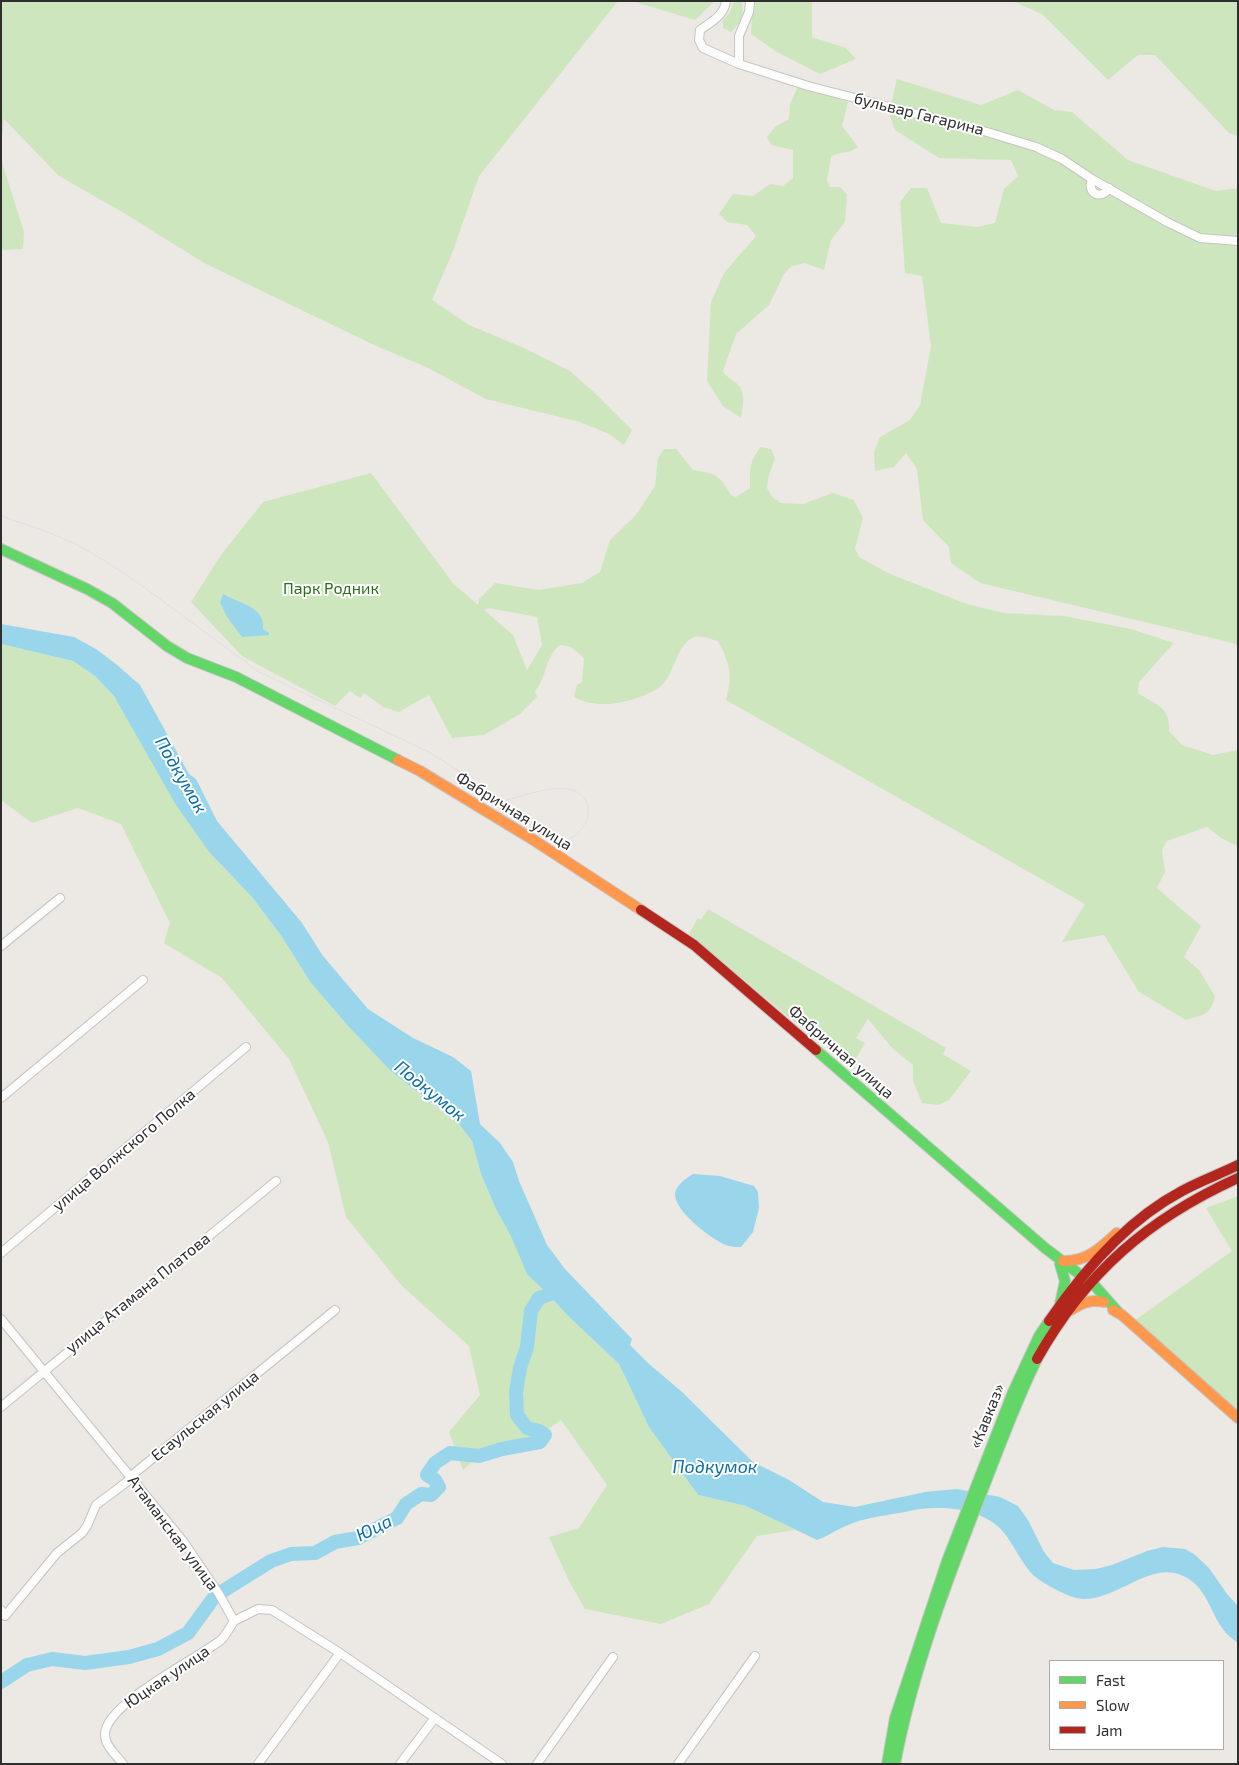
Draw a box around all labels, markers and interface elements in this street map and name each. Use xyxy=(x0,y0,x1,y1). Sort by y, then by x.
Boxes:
street label: бульвар Гагарина xyxy=(852,89,986,139)
park label: Парк Родник xyxy=(283,579,379,599)
water label: Подкумок xyxy=(150,733,212,817)
street label: Фабричная улица xyxy=(452,767,576,855)
street label: Фабричная улица xyxy=(784,1001,898,1103)
water label: Подкумок xyxy=(390,1056,470,1126)
street label: улица Волжского Полка xyxy=(49,1085,199,1215)
street label: улица Атамана Платова xyxy=(62,1229,214,1357)
street label: Есаульская улица xyxy=(147,1367,263,1465)
street label: «Кавказ» xyxy=(965,1381,1009,1451)
water label: Подкумок xyxy=(673,1456,757,1478)
street label: Атаманская улица xyxy=(124,1472,222,1594)
water label: Юца xyxy=(352,1510,396,1546)
street label: Юцкая улица xyxy=(121,1641,213,1713)
legend xyxy=(1049,1660,1224,1750)
text: Fast xyxy=(1096,1671,1125,1689)
text: Slow xyxy=(1096,1696,1130,1714)
text: Jam xyxy=(1096,1721,1122,1739)

